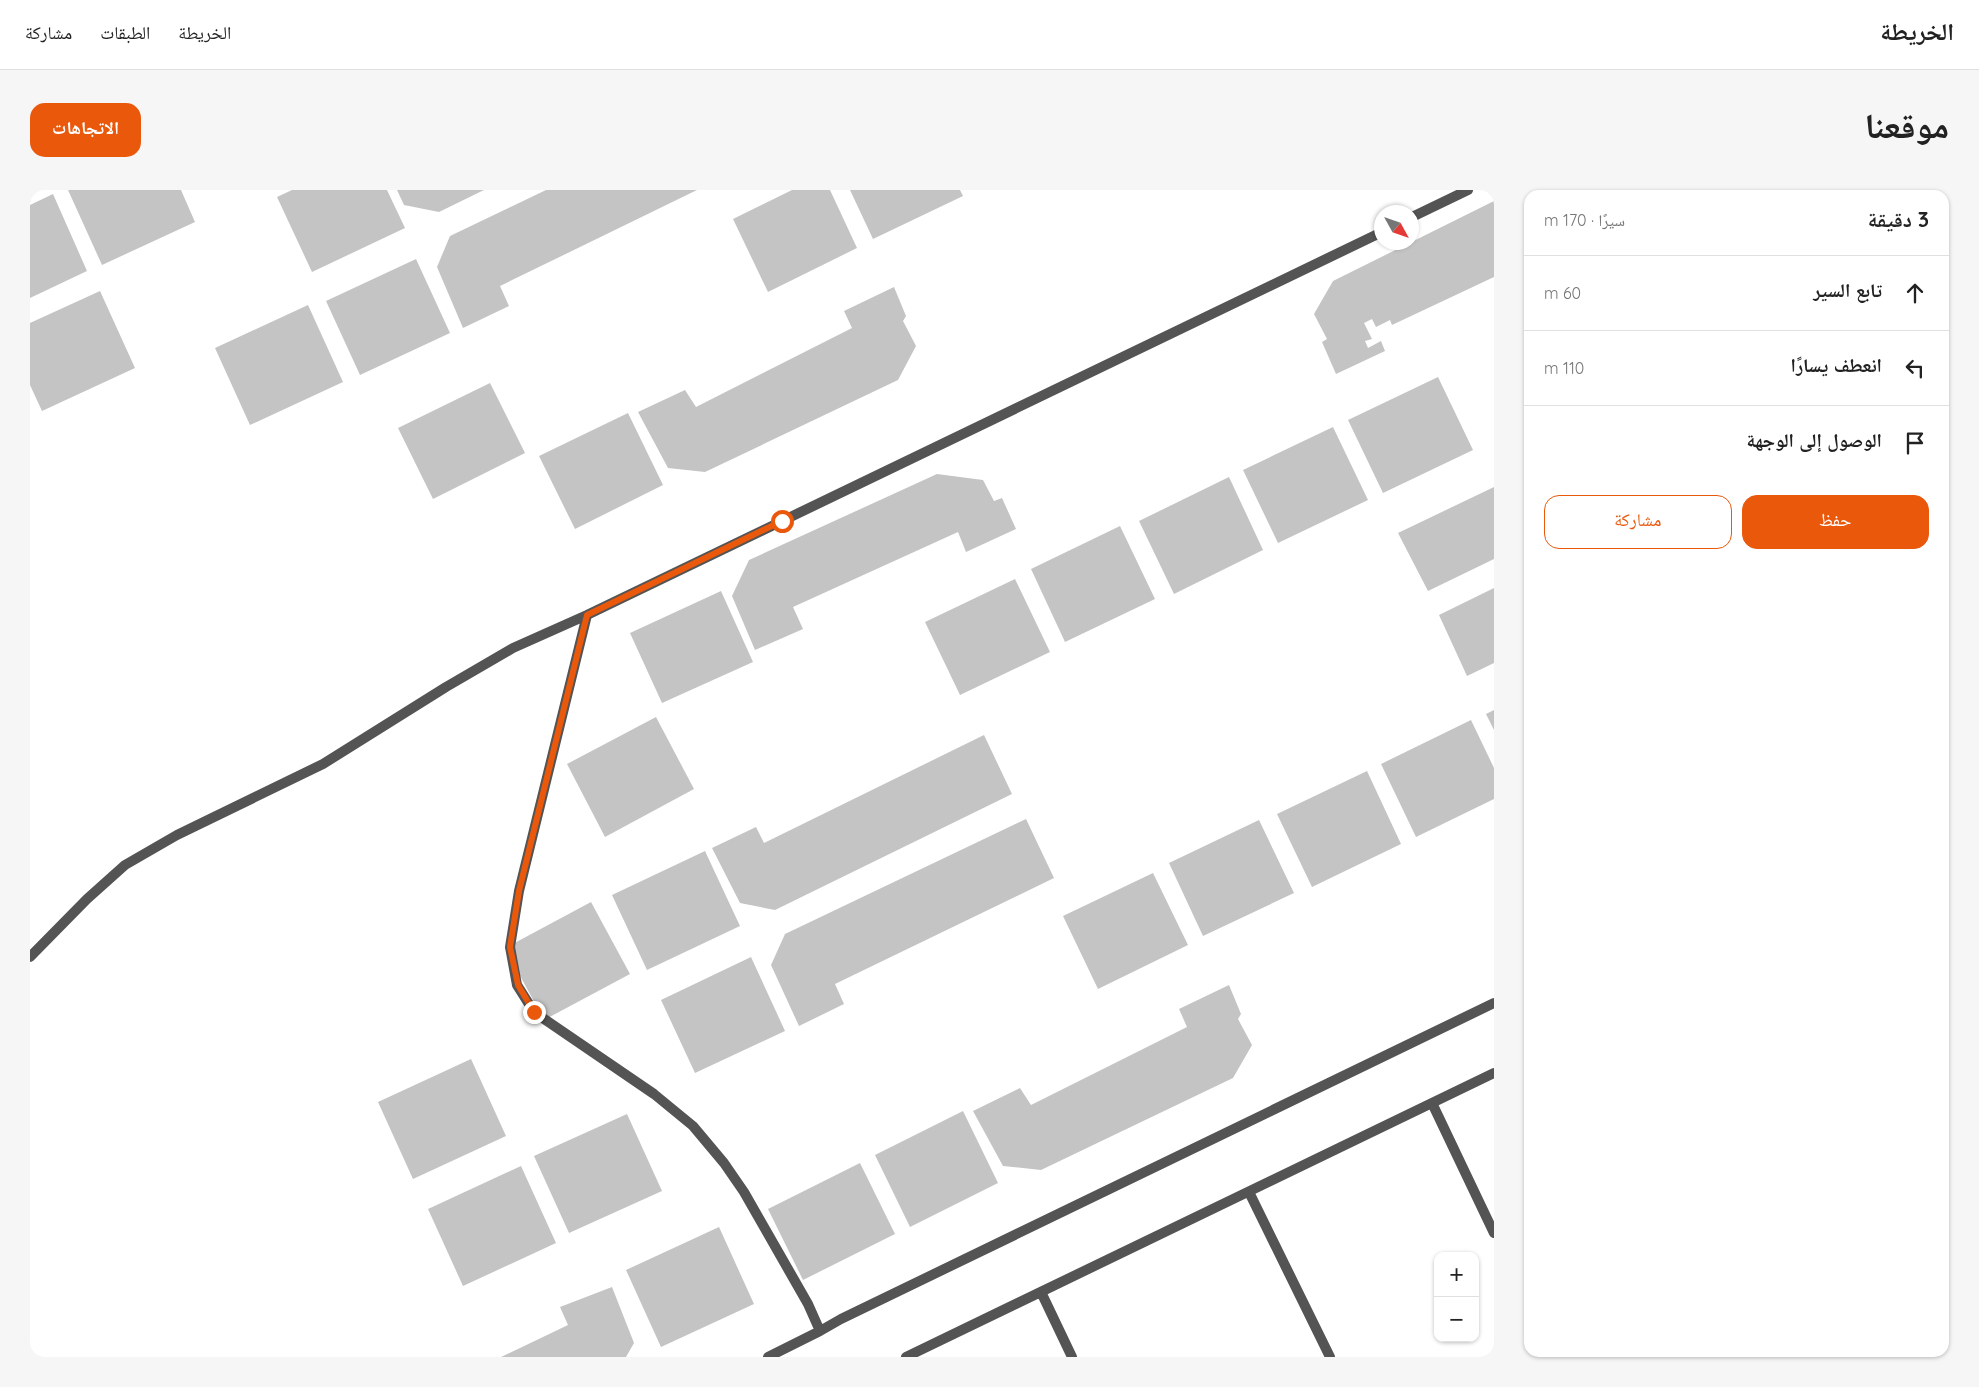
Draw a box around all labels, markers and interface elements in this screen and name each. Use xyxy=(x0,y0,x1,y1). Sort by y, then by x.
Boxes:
text: الخريطة xyxy=(1880,16,1954,46)
text: مشاركة xyxy=(25,21,72,44)
text: الطبقات xyxy=(100,21,150,44)
text: الخريطة xyxy=(178,21,231,44)
button: الاتجاهات xyxy=(30,103,141,157)
text: موقعنا xyxy=(1864,103,1949,147)
north arrow xyxy=(1374,205,1419,250)
text: 3 دقيقة xyxy=(1868,206,1929,232)
text: سيرًا · 170 m xyxy=(1544,210,1625,230)
text: تابع السير xyxy=(1813,278,1882,302)
icon: ahead xyxy=(1901,279,1929,307)
text: 60 m xyxy=(1544,283,1581,303)
text: انعطف يسارًا xyxy=(1791,353,1882,377)
icon: left xyxy=(1901,354,1929,382)
text: 110 m xyxy=(1544,358,1584,378)
text: الوصول إلى الوجهة xyxy=(1746,428,1882,452)
icon: arrive xyxy=(1901,429,1929,457)
button: مشاركة xyxy=(1544,495,1732,549)
button: حفظ xyxy=(1742,495,1929,549)
route start xyxy=(771,510,794,533)
route end xyxy=(523,1001,546,1024)
map controls xyxy=(1434,1252,1479,1342)
button: + xyxy=(1434,1252,1479,1297)
button: − xyxy=(1434,1297,1479,1342)

